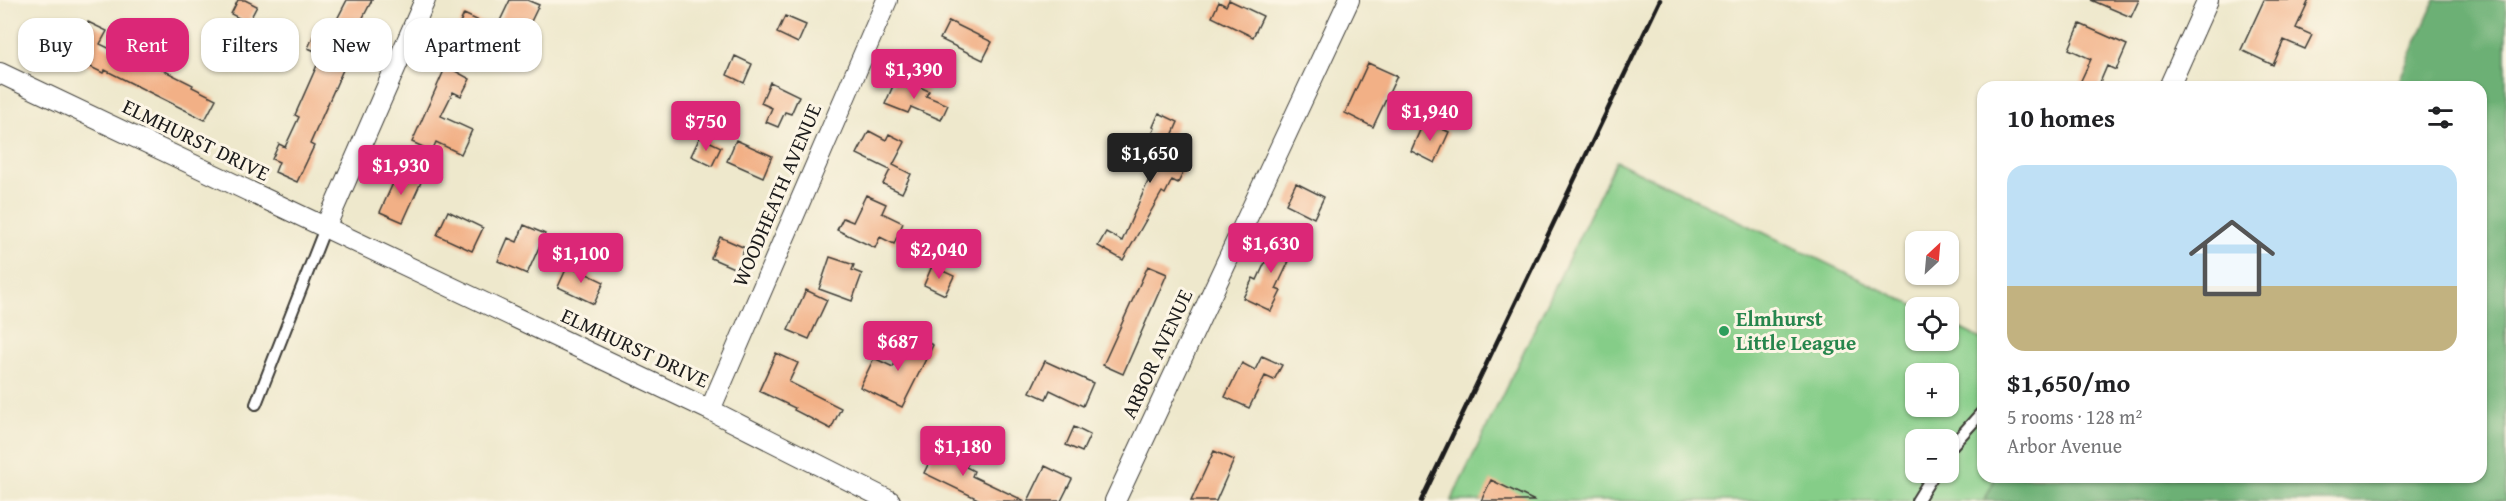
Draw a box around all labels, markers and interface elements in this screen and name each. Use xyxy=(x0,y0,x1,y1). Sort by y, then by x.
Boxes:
chip: Buy xyxy=(18,18,94,72)
chip: Rent xyxy=(106,18,189,72)
chip: Filters xyxy=(201,18,299,72)
chip: New xyxy=(311,18,392,72)
chip: Apartment xyxy=(404,18,542,72)
pin: $1,390 xyxy=(865,49,963,100)
text: $1,390 xyxy=(885,54,943,83)
street label: ELMHURST DRIVE xyxy=(117,90,275,189)
pin: $1,940 xyxy=(1381,91,1479,142)
text: $1,940 xyxy=(1401,96,1459,125)
street label: WOODHEATH AVENUE xyxy=(724,98,829,291)
text: 10 homes xyxy=(2007,98,2115,137)
pin: $750 xyxy=(670,101,742,152)
icon: filters xyxy=(2424,101,2457,134)
text: $750 xyxy=(685,106,727,135)
pin: $1,650 xyxy=(1101,133,1199,184)
text: $1,650 xyxy=(1121,138,1179,167)
pin: $1,930 xyxy=(352,145,450,196)
text: $1,930 xyxy=(372,150,430,179)
icon: home xyxy=(2178,204,2286,312)
pin: $1,630 xyxy=(1222,223,1320,274)
text: $1,630 xyxy=(1242,228,1300,257)
pin: $2,040 xyxy=(890,229,988,280)
north arrow xyxy=(1905,231,1959,285)
map controls xyxy=(1905,231,1959,483)
pin: $1,100 xyxy=(532,233,630,284)
text: $2,040 xyxy=(910,234,968,263)
text: $1,100 xyxy=(552,238,610,267)
street label: ARBOR AVENUE xyxy=(1113,284,1200,424)
button: locate xyxy=(1905,297,1959,351)
street label: ELMHURST DRIVE xyxy=(556,300,715,396)
place label: Elmhurst Little League xyxy=(1736,303,1856,358)
pin: $687 xyxy=(862,321,934,372)
marker: Elmhurst Little League xyxy=(1717,324,1731,338)
text: $687 xyxy=(877,326,919,355)
button: + xyxy=(1905,363,1959,417)
text: $1,650/mo xyxy=(2007,363,2130,402)
text: 5 rooms · 128 m² xyxy=(2007,402,2142,431)
pin: $1,180 xyxy=(914,426,1012,477)
button: − xyxy=(1905,429,1959,483)
text: $1,180 xyxy=(934,431,992,460)
text: Arbor Avenue xyxy=(2007,431,2122,460)

